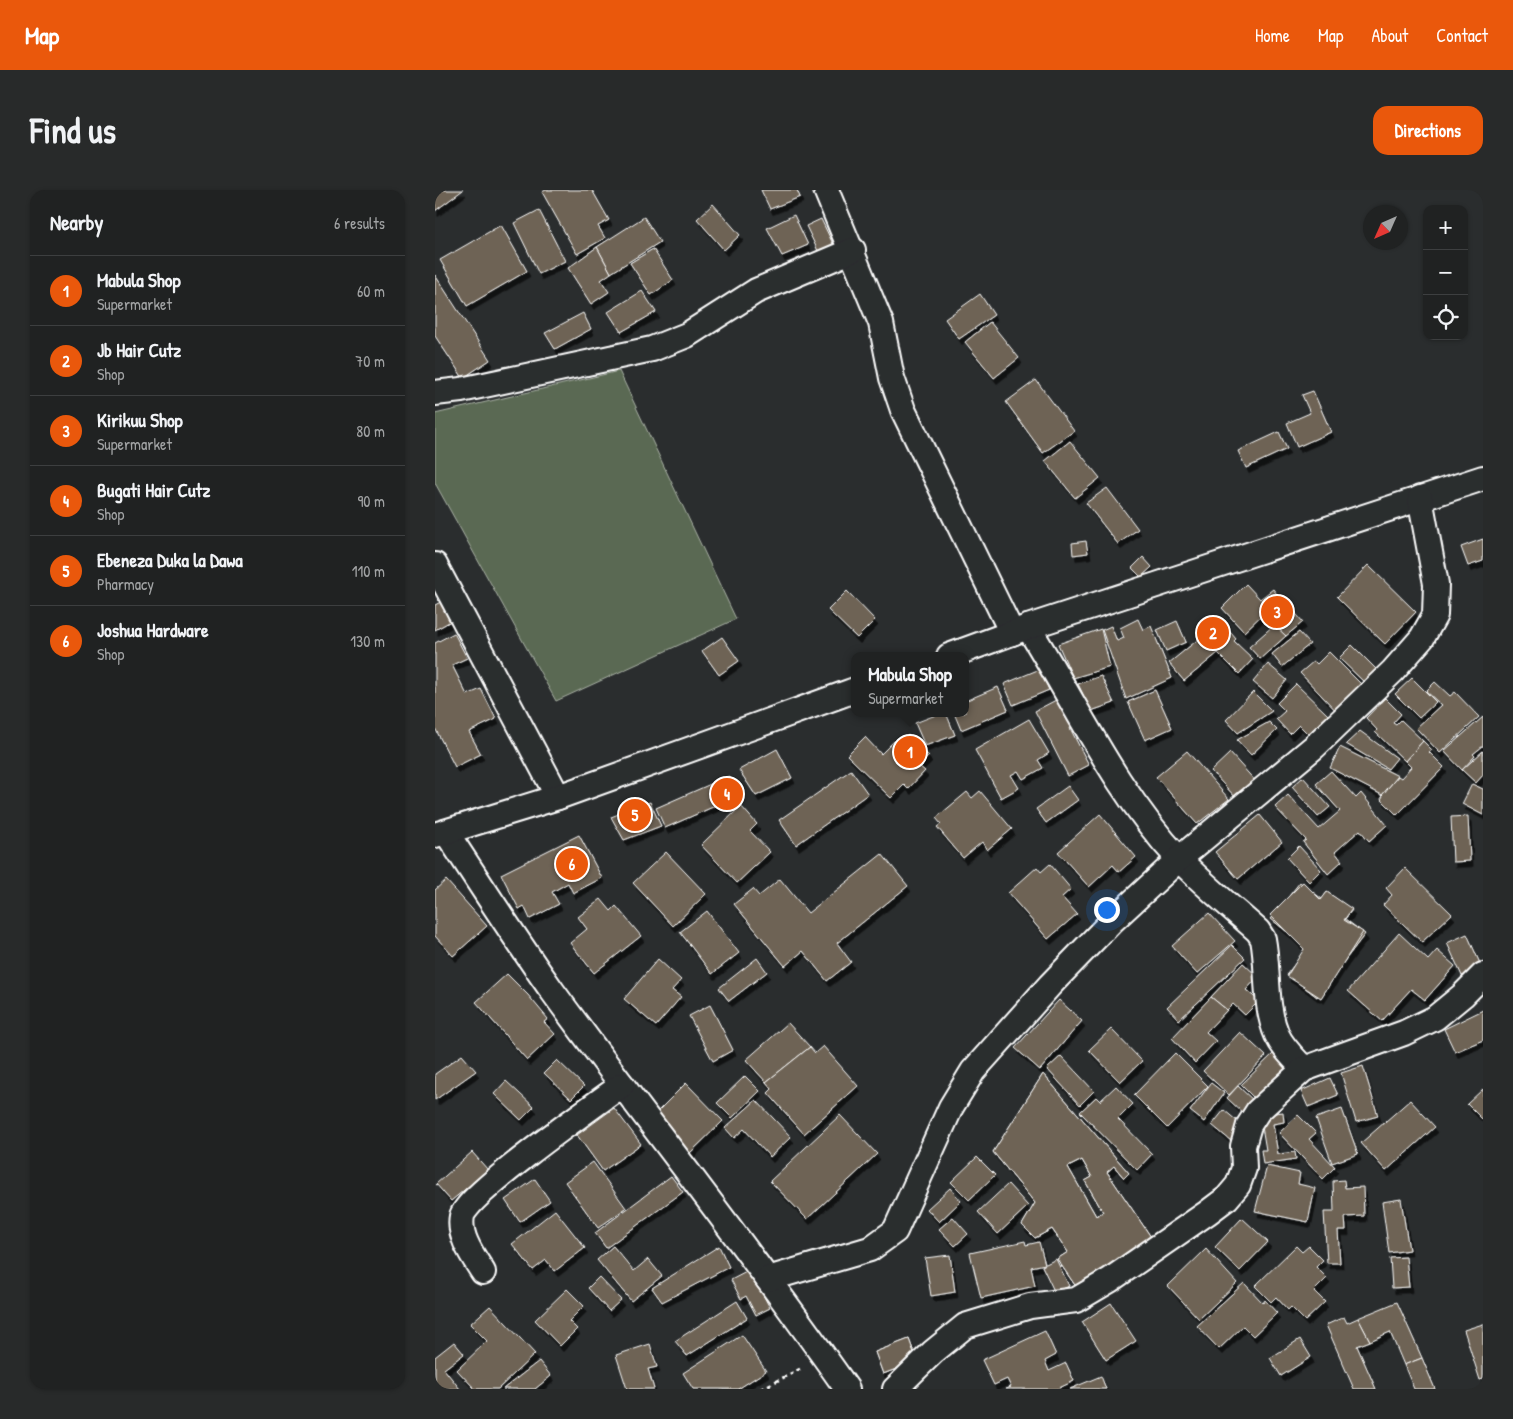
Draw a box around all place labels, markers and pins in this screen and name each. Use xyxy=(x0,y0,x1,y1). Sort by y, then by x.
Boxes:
pin: 3 xyxy=(1261,593,1293,631)
pin: 2 xyxy=(1197,614,1229,652)
pin: 1 xyxy=(894,733,926,771)
pin: 4 xyxy=(711,775,743,813)
pin: 5 xyxy=(619,796,651,834)
pin: 6 xyxy=(556,845,588,883)

